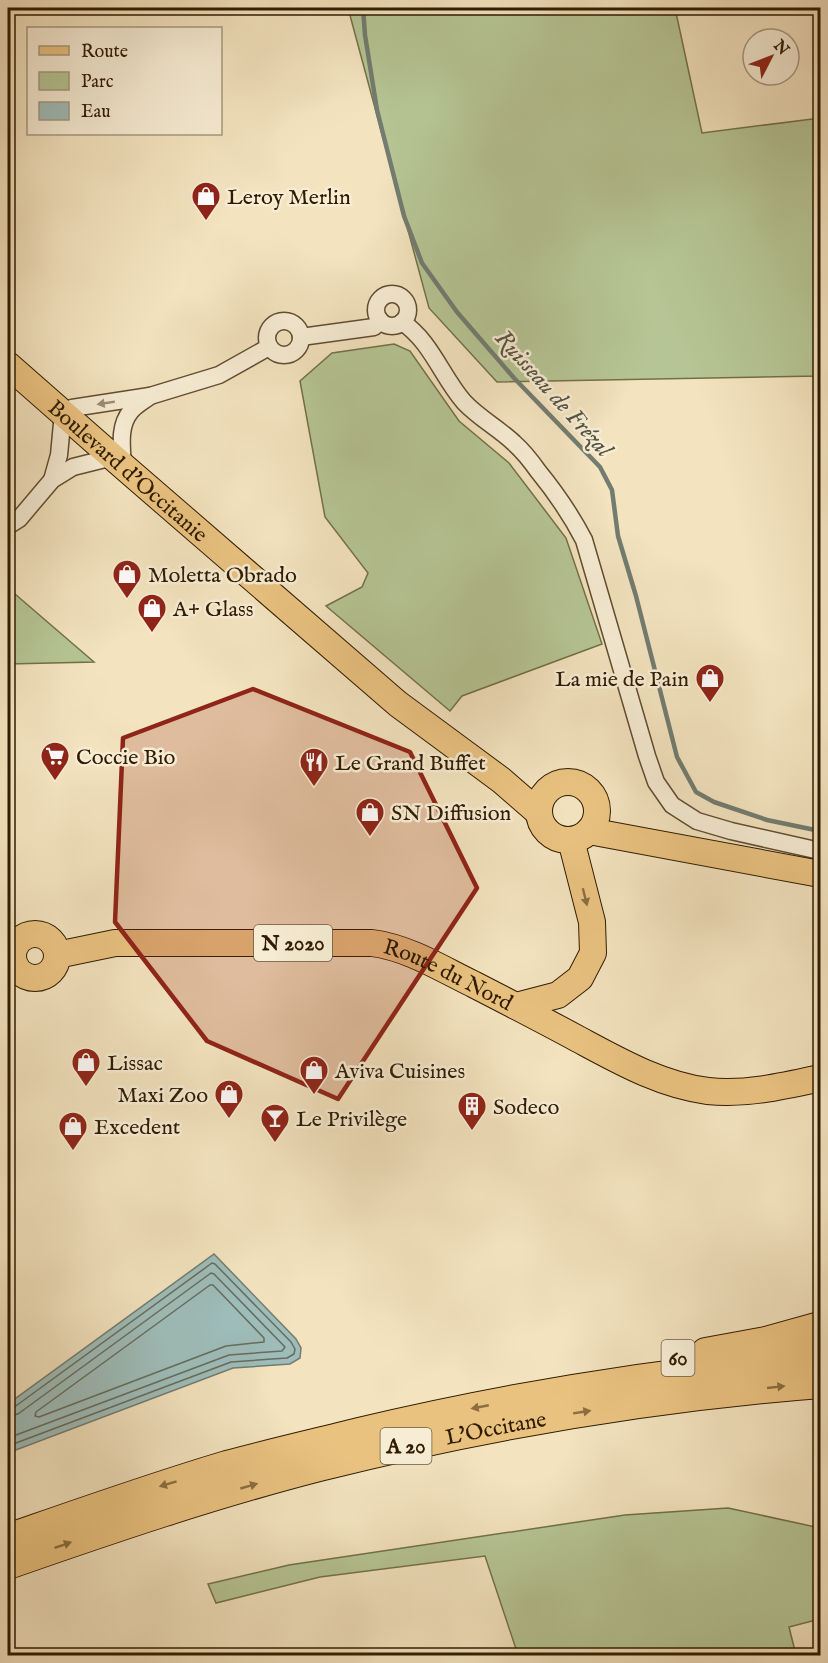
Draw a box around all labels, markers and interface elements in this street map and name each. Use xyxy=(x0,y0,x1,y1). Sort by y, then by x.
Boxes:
legend xyxy=(27,27,222,135)
north arrow xyxy=(741,27,801,87)
text: N xyxy=(768,36,793,60)
text: Route xyxy=(81,41,128,64)
text: Parc xyxy=(81,71,114,94)
text: Eau xyxy=(81,101,111,124)
shop icon: Leroy Merlin xyxy=(190,180,222,222)
place label: Leroy Merlin xyxy=(227,184,351,212)
water label: Ruisseau de Frézal xyxy=(487,324,620,466)
street label: Boulevard d'Occitanie xyxy=(41,395,213,549)
one-way arrow xyxy=(96,398,115,407)
shop icon: Moletta Obrado xyxy=(111,558,143,600)
place label: Moletta Obrado xyxy=(148,562,297,590)
shop icon: A+ Glass xyxy=(136,592,168,634)
place label: A+ Glass xyxy=(172,596,254,624)
shop icon: La mie de Pain xyxy=(694,662,726,704)
place label: La mie de Pain xyxy=(555,666,689,694)
supermarket icon: Coccie Bio xyxy=(39,740,71,782)
place label: Coccie Bio xyxy=(76,744,175,772)
restaurant icon: Le Grand Buffet xyxy=(298,746,330,788)
place label: Le Grand Buffet xyxy=(335,750,486,778)
shop icon: SN Diffusion xyxy=(354,796,386,838)
place label: SN Diffusion xyxy=(391,800,511,828)
one-way arrow xyxy=(581,888,591,906)
road number: N 2020 xyxy=(254,925,332,961)
street label: Route du Nord xyxy=(380,934,517,1018)
shop icon: Lissac xyxy=(70,1046,102,1088)
place label: Lissac xyxy=(107,1050,163,1078)
shop icon: Aviva Cuisines xyxy=(298,1054,330,1096)
place label: Aviva Cuisines xyxy=(334,1058,465,1086)
shop icon: Maxi Zoo xyxy=(213,1078,245,1120)
place label: Maxi Zoo xyxy=(117,1082,208,1110)
building icon: Sodeco xyxy=(456,1090,488,1132)
place label: Sodeco xyxy=(493,1094,559,1122)
bar icon: Le Privilège xyxy=(259,1102,291,1144)
place label: Le Privilège xyxy=(296,1106,407,1134)
shop icon: Excedent xyxy=(57,1110,89,1152)
place label: Excedent xyxy=(94,1114,181,1142)
road number: 60 xyxy=(662,1340,694,1376)
one-way arrow xyxy=(766,1382,785,1392)
one-way arrow xyxy=(470,1403,489,1412)
street label: L'Occitane xyxy=(443,1406,549,1453)
one-way arrow xyxy=(573,1407,592,1416)
road number: A 20 xyxy=(380,1428,432,1464)
one-way arrow xyxy=(159,1480,177,1489)
one-way arrow xyxy=(240,1481,258,1490)
one-way arrow xyxy=(54,1539,72,1549)

